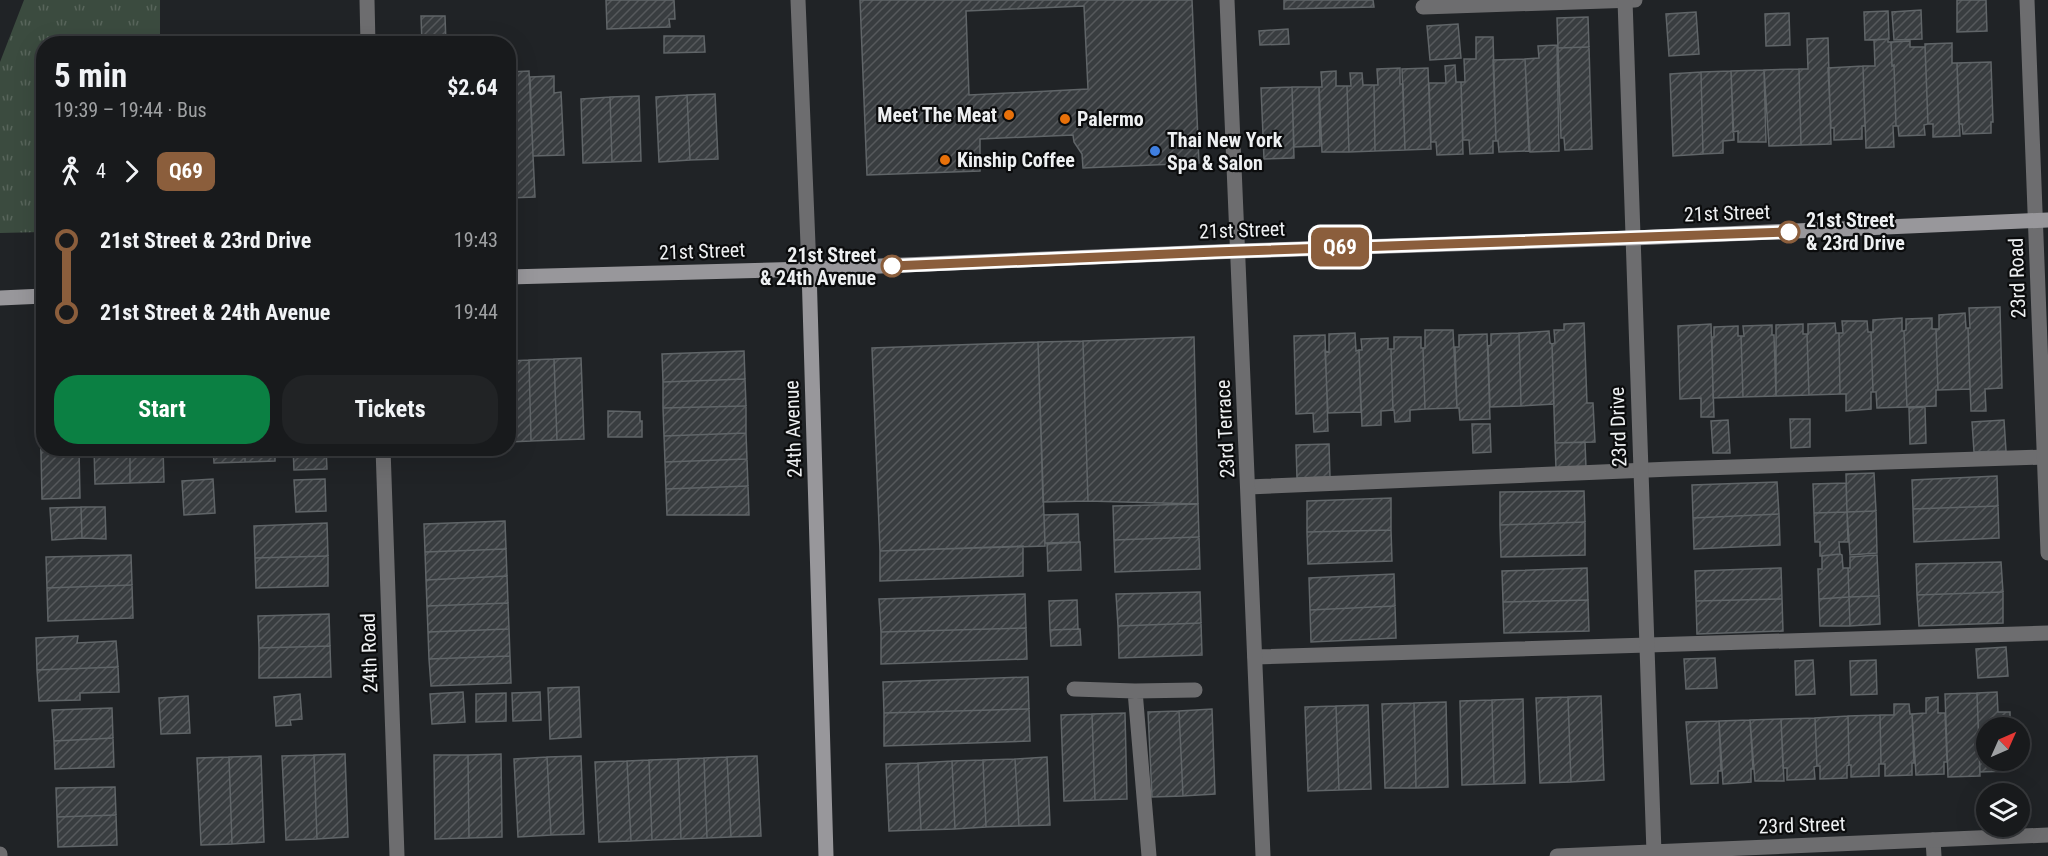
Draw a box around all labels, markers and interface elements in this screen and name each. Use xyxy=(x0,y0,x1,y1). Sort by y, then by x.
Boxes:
text: 5 min xyxy=(54,56,127,95)
text: $2.64 xyxy=(447,75,498,100)
text: 19:39 – 19:44 · Bus xyxy=(54,98,207,122)
place label: Meet The Meat xyxy=(877,103,997,127)
place label: Palermo xyxy=(1077,107,1144,131)
marker: Meet The Meat xyxy=(1002,108,1016,122)
marker: Palermo xyxy=(1058,112,1072,126)
place label: Thai New York Spa & Salon xyxy=(1167,128,1283,175)
marker: Thai New York Spa & Salon xyxy=(1148,144,1162,158)
place label: Kinship Coffee xyxy=(957,148,1075,172)
marker: Kinship Coffee xyxy=(938,153,952,167)
icon: walk xyxy=(54,155,87,188)
icon: forward xyxy=(115,155,148,188)
text: 4 xyxy=(96,159,106,183)
text: Q69 xyxy=(169,159,203,183)
street label: 21st Street xyxy=(1683,199,1771,226)
place label: 21st Street & 23rd Drive xyxy=(1806,208,1905,255)
street label: 21st Street xyxy=(1198,216,1286,243)
marker: 21st Street & 23rd Drive xyxy=(1778,221,1800,243)
text: 21st Street & 23rd Drive xyxy=(100,228,311,253)
text: 19:43 xyxy=(454,228,498,252)
line badge: Q69 xyxy=(1306,228,1374,266)
text: Q69 xyxy=(1323,235,1357,259)
street label: 21st Street xyxy=(658,237,746,264)
street label: 23rd Road xyxy=(2004,237,2030,319)
place label: 21st Street & 24th Avenue xyxy=(760,243,876,290)
marker: 21st Street & 24th Avenue xyxy=(881,255,903,277)
text: 21st Street & 24th Avenue xyxy=(100,300,330,325)
text: 19:44 xyxy=(454,300,498,324)
button: Start xyxy=(54,375,270,444)
button: Tickets xyxy=(282,375,498,444)
street label: 23rd Terrace xyxy=(1210,379,1240,479)
street label: 24th Avenue xyxy=(779,380,807,478)
street label: 23rd Drive xyxy=(1605,387,1631,467)
street label: 24th Road xyxy=(356,613,382,693)
north arrow xyxy=(1976,717,2030,771)
map controls xyxy=(1976,717,2030,837)
button: layers xyxy=(1976,783,2030,837)
street label: 23rd Street xyxy=(1758,811,1846,839)

